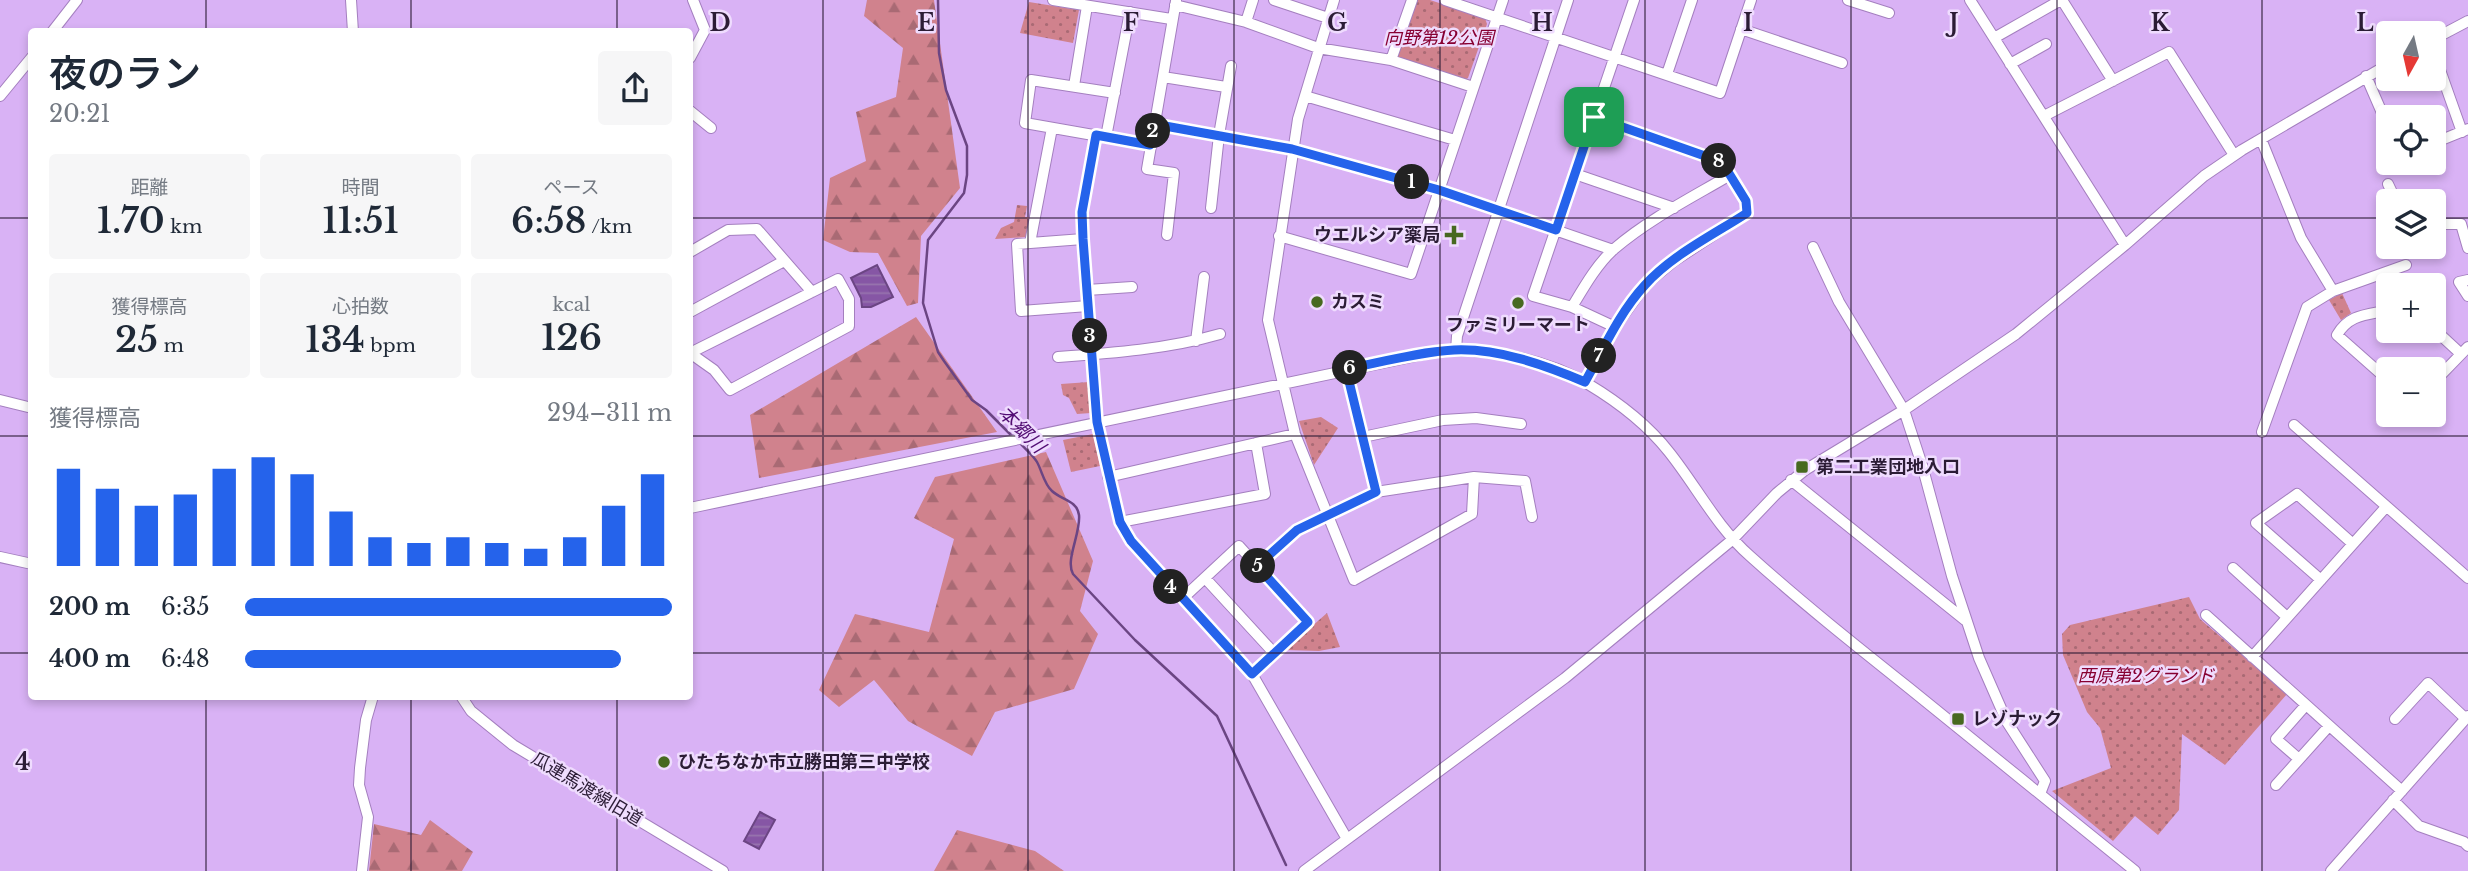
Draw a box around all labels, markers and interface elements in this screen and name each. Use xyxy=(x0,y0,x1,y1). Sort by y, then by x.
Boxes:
text: D xyxy=(709,9,731,37)
text: E xyxy=(917,9,935,37)
text: F xyxy=(1123,9,1139,37)
text: G xyxy=(1327,9,1347,37)
text: H xyxy=(1531,9,1553,37)
text: I xyxy=(1743,9,1753,37)
text: J xyxy=(1945,9,1959,37)
text: K xyxy=(2151,9,2171,37)
text: L xyxy=(2356,9,2374,37)
north arrow xyxy=(2376,21,2446,91)
map controls xyxy=(2376,21,2446,427)
park label: 向野第12公園 xyxy=(1384,27,1497,49)
text: 夜のラン xyxy=(49,50,201,97)
button: share xyxy=(598,51,672,125)
pin xyxy=(1564,87,1624,147)
icon: arrive xyxy=(1575,98,1613,136)
text: 20:21 xyxy=(49,100,111,128)
button: locate xyxy=(2376,105,2446,175)
pin: 2 xyxy=(1136,114,1170,148)
text: 2 xyxy=(1146,119,1159,142)
pin: 8 xyxy=(1702,144,1736,178)
text: 8 xyxy=(1712,149,1725,172)
pin: 1 xyxy=(1394,164,1430,200)
text: 1 xyxy=(1407,170,1416,193)
text: 距離 xyxy=(130,176,169,199)
text: 時間 xyxy=(341,176,380,199)
text: ペース xyxy=(543,176,600,199)
button: layers xyxy=(2376,189,2446,259)
text: 1.70 xyxy=(97,199,165,242)
text: 11:51 xyxy=(322,199,399,242)
text: 6:58 xyxy=(511,199,587,242)
text: km xyxy=(165,215,202,238)
text: /km xyxy=(587,215,632,238)
place label: ウエルシア薬局 xyxy=(1314,224,1440,246)
marker: ウエルシア薬局 xyxy=(1446,227,1462,243)
button: + xyxy=(2376,273,2446,343)
place label: カスミ xyxy=(1331,291,1385,313)
text: kcal xyxy=(553,293,590,316)
marker: カスミ xyxy=(1309,294,1325,310)
text: 獲得標高 xyxy=(111,295,188,318)
text: 心拍数 xyxy=(332,295,389,318)
marker: ファミリーマート xyxy=(1510,295,1526,311)
place label: ファミリーマート xyxy=(1446,314,1590,336)
text: 126 xyxy=(541,316,602,359)
text: 25 xyxy=(115,318,158,361)
text: 134 xyxy=(305,318,365,361)
pin: 3 xyxy=(1072,318,1108,354)
text: 3 xyxy=(1083,324,1096,347)
text: m xyxy=(158,334,184,357)
text: bpm xyxy=(365,334,416,357)
pin: 7 xyxy=(1582,338,1616,374)
text: 7 xyxy=(1594,344,1603,367)
pin: 6 xyxy=(1332,350,1368,386)
text: 6 xyxy=(1343,356,1356,379)
button: − xyxy=(2376,357,2446,427)
text: 294–311 m xyxy=(547,399,672,427)
water label: 本郷川 xyxy=(993,401,1051,459)
text: 獲得標高 xyxy=(49,404,141,432)
place label: 第二工業団地入口 xyxy=(1816,456,1960,478)
marker: 第二工業団地入口 xyxy=(1794,459,1810,475)
pin: 5 xyxy=(1240,548,1276,584)
text: 5 xyxy=(1252,554,1263,577)
pin: 4 xyxy=(1154,570,1188,604)
text: 4 xyxy=(1164,575,1177,598)
text: 200 m xyxy=(49,593,130,621)
text: 6:35 xyxy=(161,593,210,621)
text: 400 m xyxy=(49,645,131,673)
text: 6:48 xyxy=(161,645,210,673)
park label: 西原第2グランド xyxy=(2077,665,2216,687)
place label: レゾナック xyxy=(1972,708,2062,730)
marker: レゾナック xyxy=(1950,711,1966,727)
street label: 瓜連馬渡線旧道 xyxy=(527,747,647,831)
text: 4 xyxy=(15,748,31,776)
place label: ひたちなか市立勝田第三中学校 xyxy=(678,751,930,773)
marker: ひたちなか市立勝田第三中学校 xyxy=(656,754,672,770)

